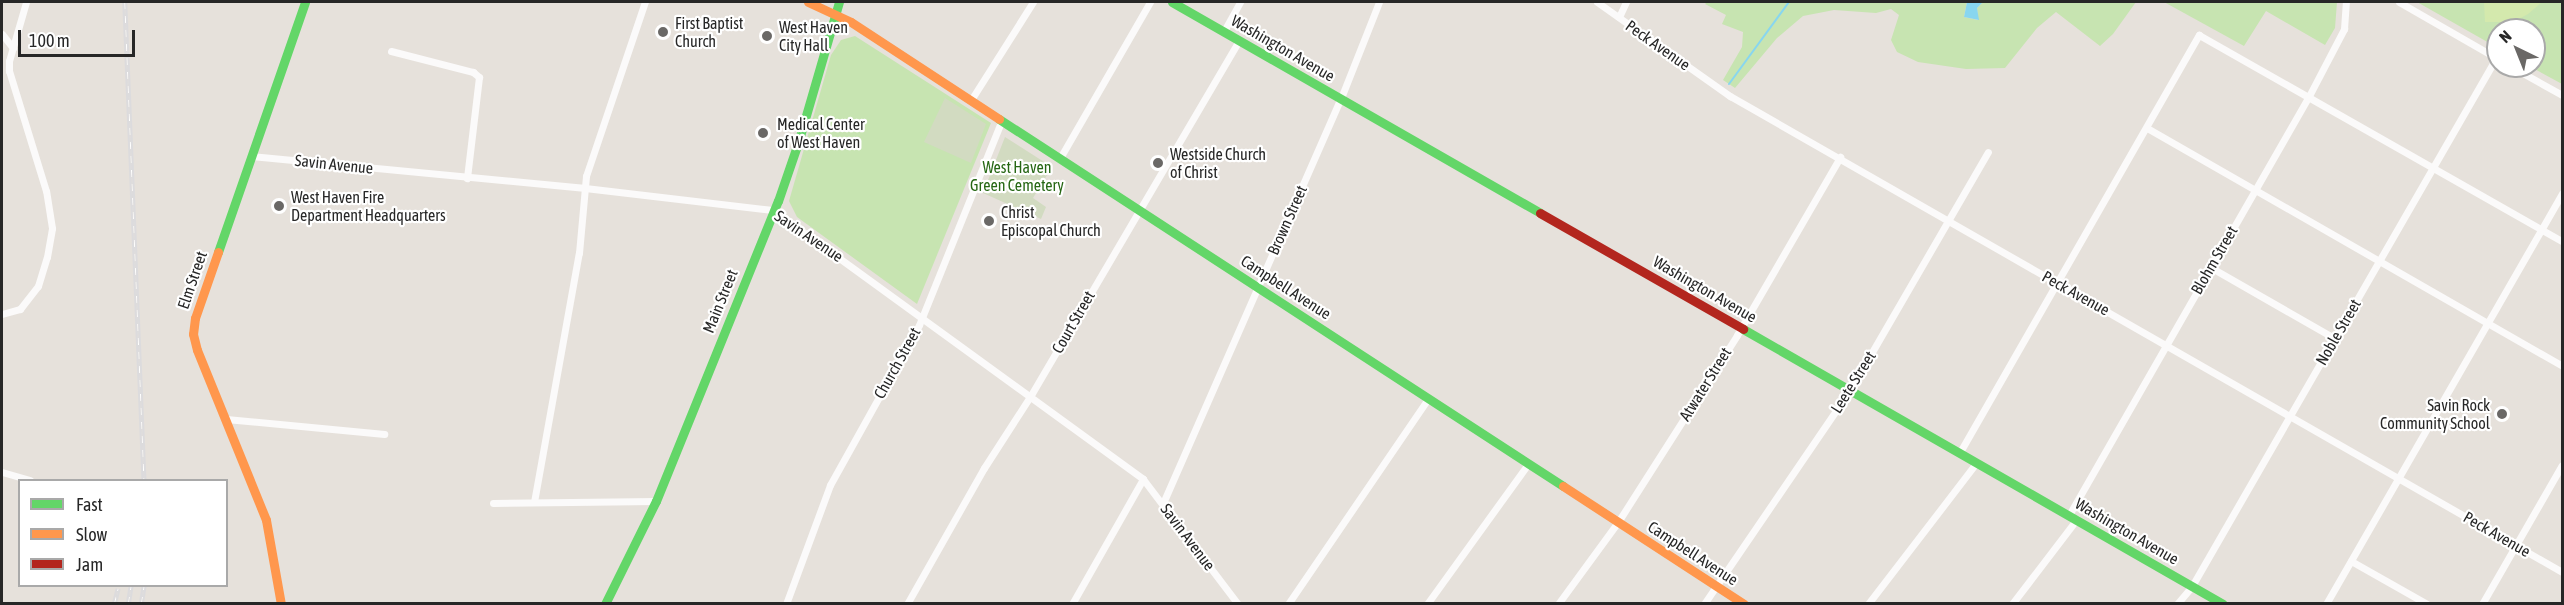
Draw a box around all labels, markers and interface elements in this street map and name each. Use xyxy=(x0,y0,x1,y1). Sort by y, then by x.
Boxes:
street label: Washington Avenue xyxy=(1228,11,1338,85)
place label: First Baptist Church xyxy=(675,13,743,51)
street label: Peck Avenue xyxy=(1622,16,1694,74)
place label: West Haven City Hall xyxy=(779,17,848,55)
scale bar xyxy=(21,18,138,56)
north arrow xyxy=(2486,18,2546,78)
marker: First Baptist Church xyxy=(656,25,670,39)
text: N xyxy=(2495,26,2515,46)
marker: West Haven City Hall xyxy=(760,29,774,43)
text: 100 m xyxy=(29,30,70,51)
place label: Medical Center of West Haven xyxy=(777,114,865,152)
marker: Medical Center of West Haven xyxy=(754,124,772,142)
place label: Westside Church of Christ xyxy=(1170,144,1266,182)
street label: Savin Avenue xyxy=(294,150,374,178)
marker: Westside Church of Christ xyxy=(1151,156,1165,170)
park label: West Haven Green Cemetery xyxy=(970,157,1064,195)
street label: Brown Street xyxy=(1263,182,1311,258)
place label: West Haven Fire Department Headquarters xyxy=(291,187,446,225)
marker: West Haven Fire Department Headquarters xyxy=(272,199,286,213)
place label: Christ Episcopal Church xyxy=(1001,202,1101,240)
street label: Savin Avenue xyxy=(771,206,847,266)
marker: Christ Episcopal Church xyxy=(982,214,996,228)
street label: Blohm Street xyxy=(2187,222,2241,298)
street label: Elm Street xyxy=(173,249,211,311)
street label: Campbell Avenue xyxy=(1237,251,1335,323)
street label: Washington Avenue xyxy=(1650,252,1760,326)
street label: Main Street xyxy=(699,266,741,336)
street label: Peck Avenue xyxy=(2039,267,2113,319)
street label: Court Street xyxy=(1047,287,1099,357)
street label: Noble Street xyxy=(2311,296,2365,368)
street label: Church Street xyxy=(870,324,924,402)
street label: Atwater Street xyxy=(1675,344,1735,424)
street label: Leete Street xyxy=(1826,347,1880,417)
place label: Savin Rock Community School xyxy=(2380,395,2490,433)
marker: Savin Rock Community School xyxy=(2495,407,2509,421)
legend xyxy=(18,479,228,587)
text: Fast xyxy=(76,494,103,515)
street label: Washington Avenue xyxy=(2072,494,2182,568)
street label: Savin Avenue xyxy=(1157,500,1219,574)
street label: Peck Avenue xyxy=(2460,507,2534,561)
street label: Campbell Avenue xyxy=(1644,517,1742,589)
text: Slow xyxy=(76,524,107,545)
text: Jam xyxy=(76,554,103,575)

